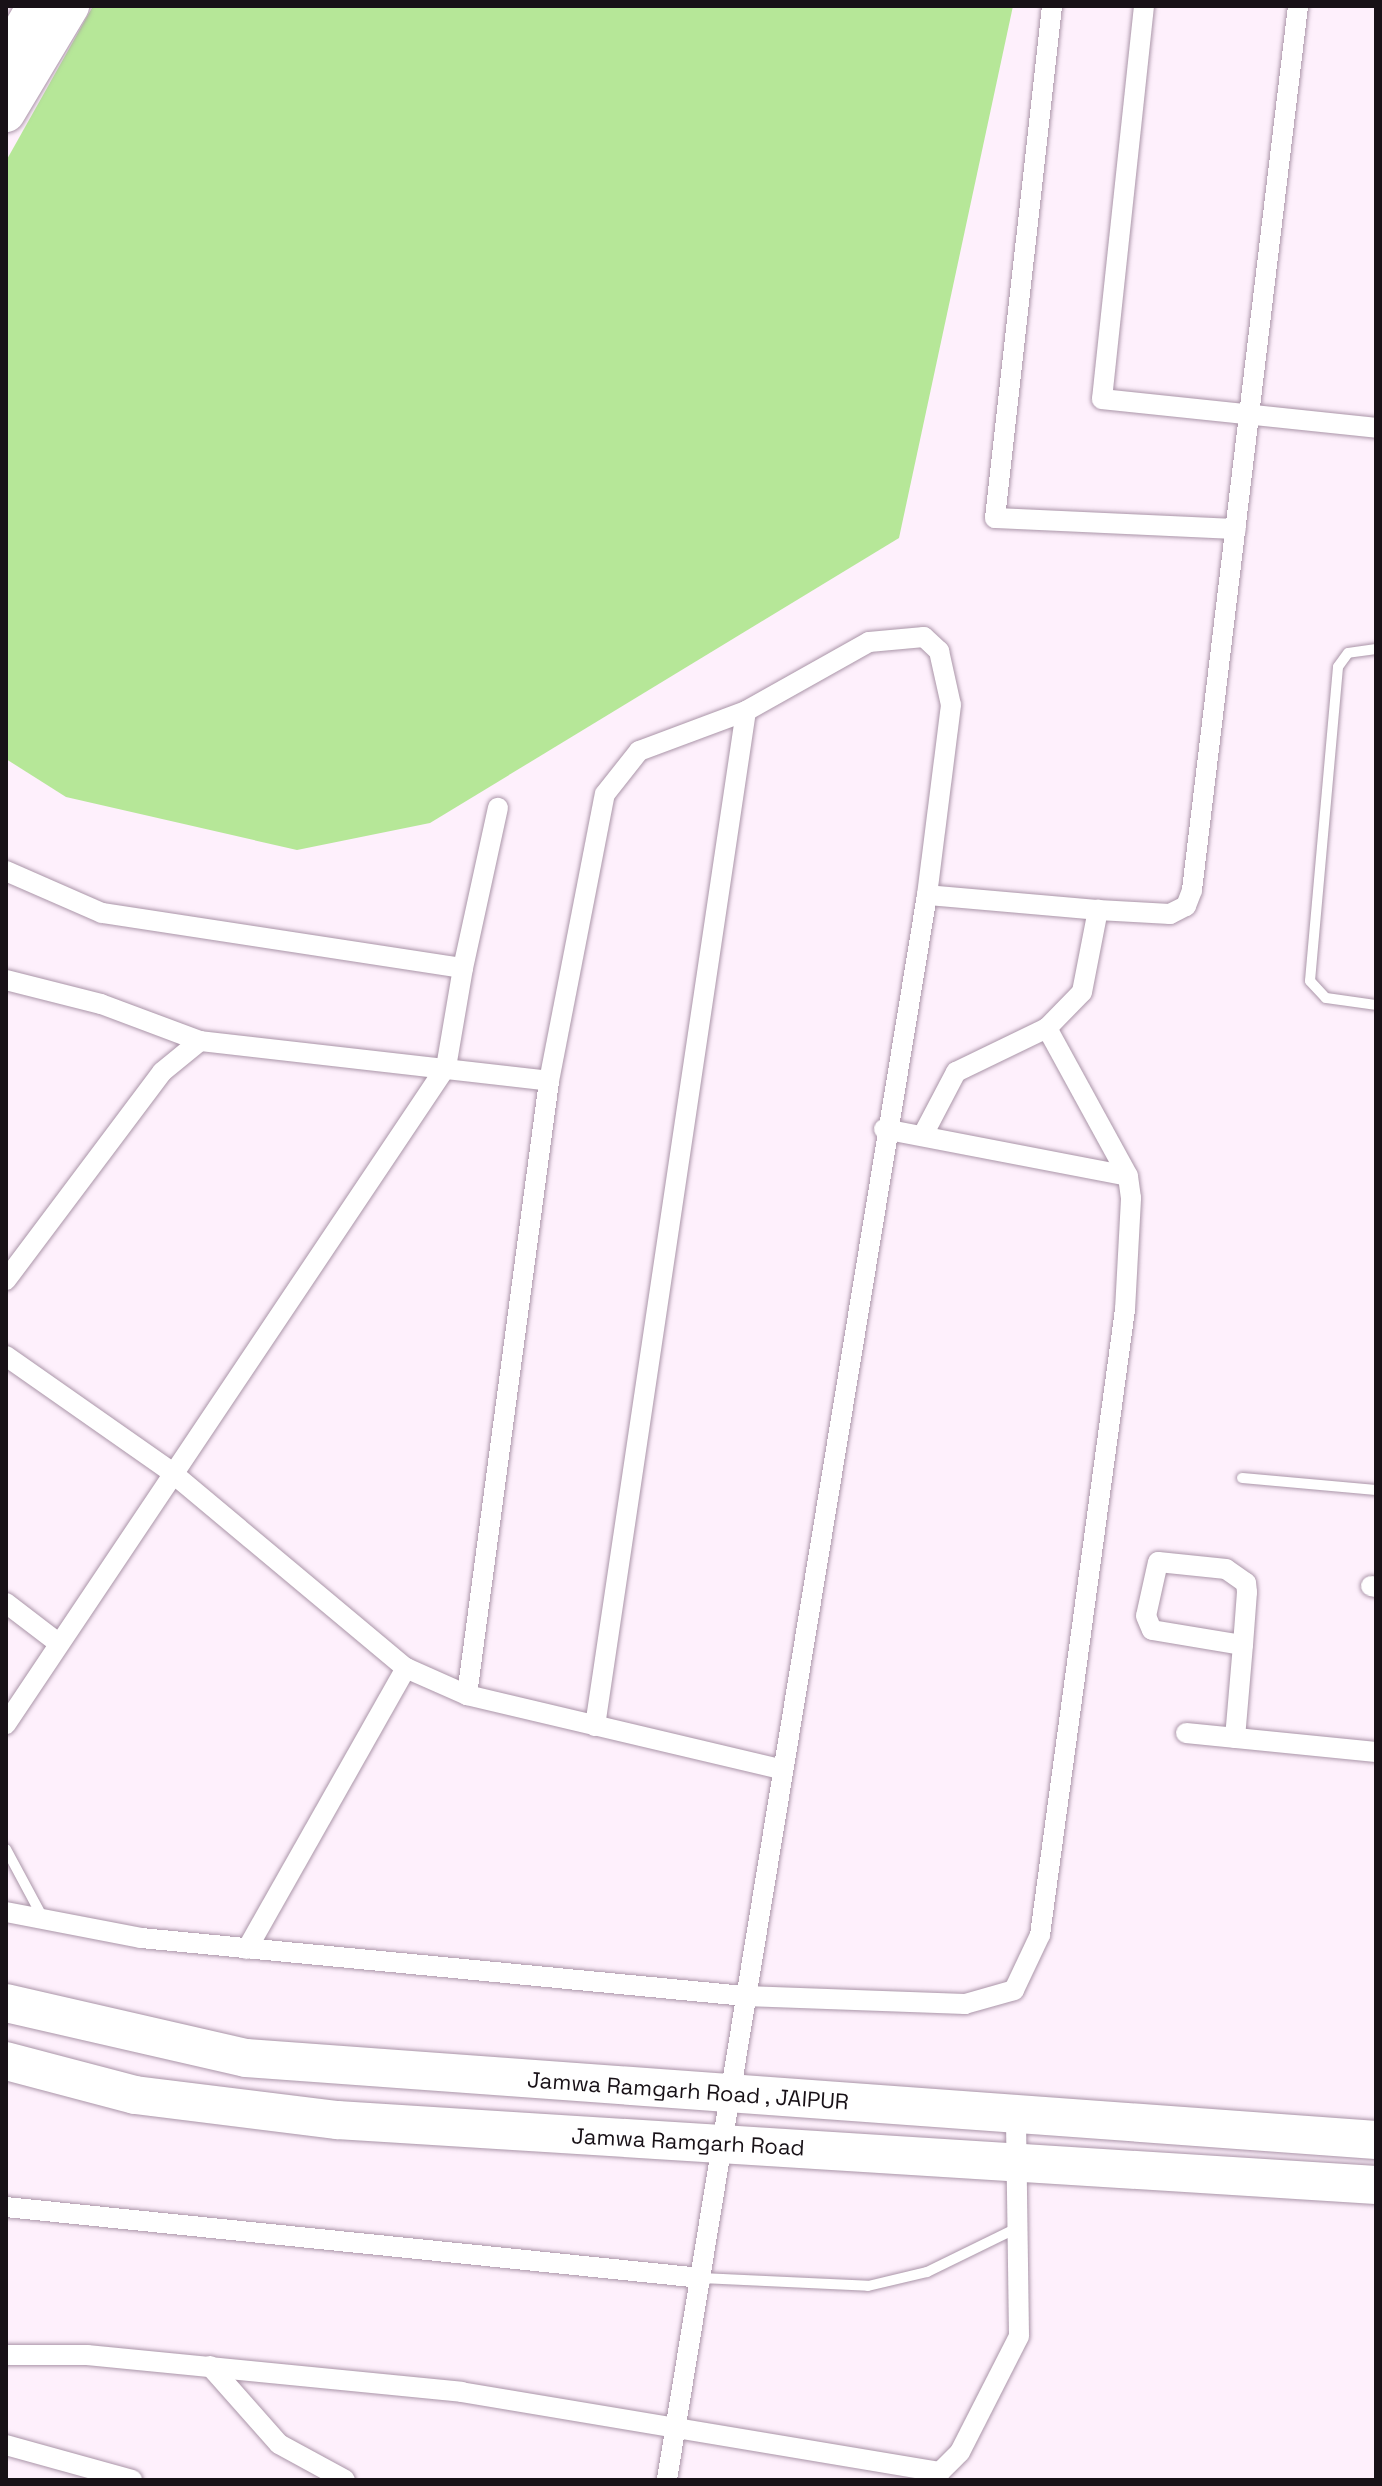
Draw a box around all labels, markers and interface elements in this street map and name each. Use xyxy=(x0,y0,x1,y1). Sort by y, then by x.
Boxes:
street label: Jamwa Ramgarh Road , JAIPUR xyxy=(526,2067,850,2115)
street label: Jamwa Ramgarh Road xyxy=(571,2123,805,2161)

